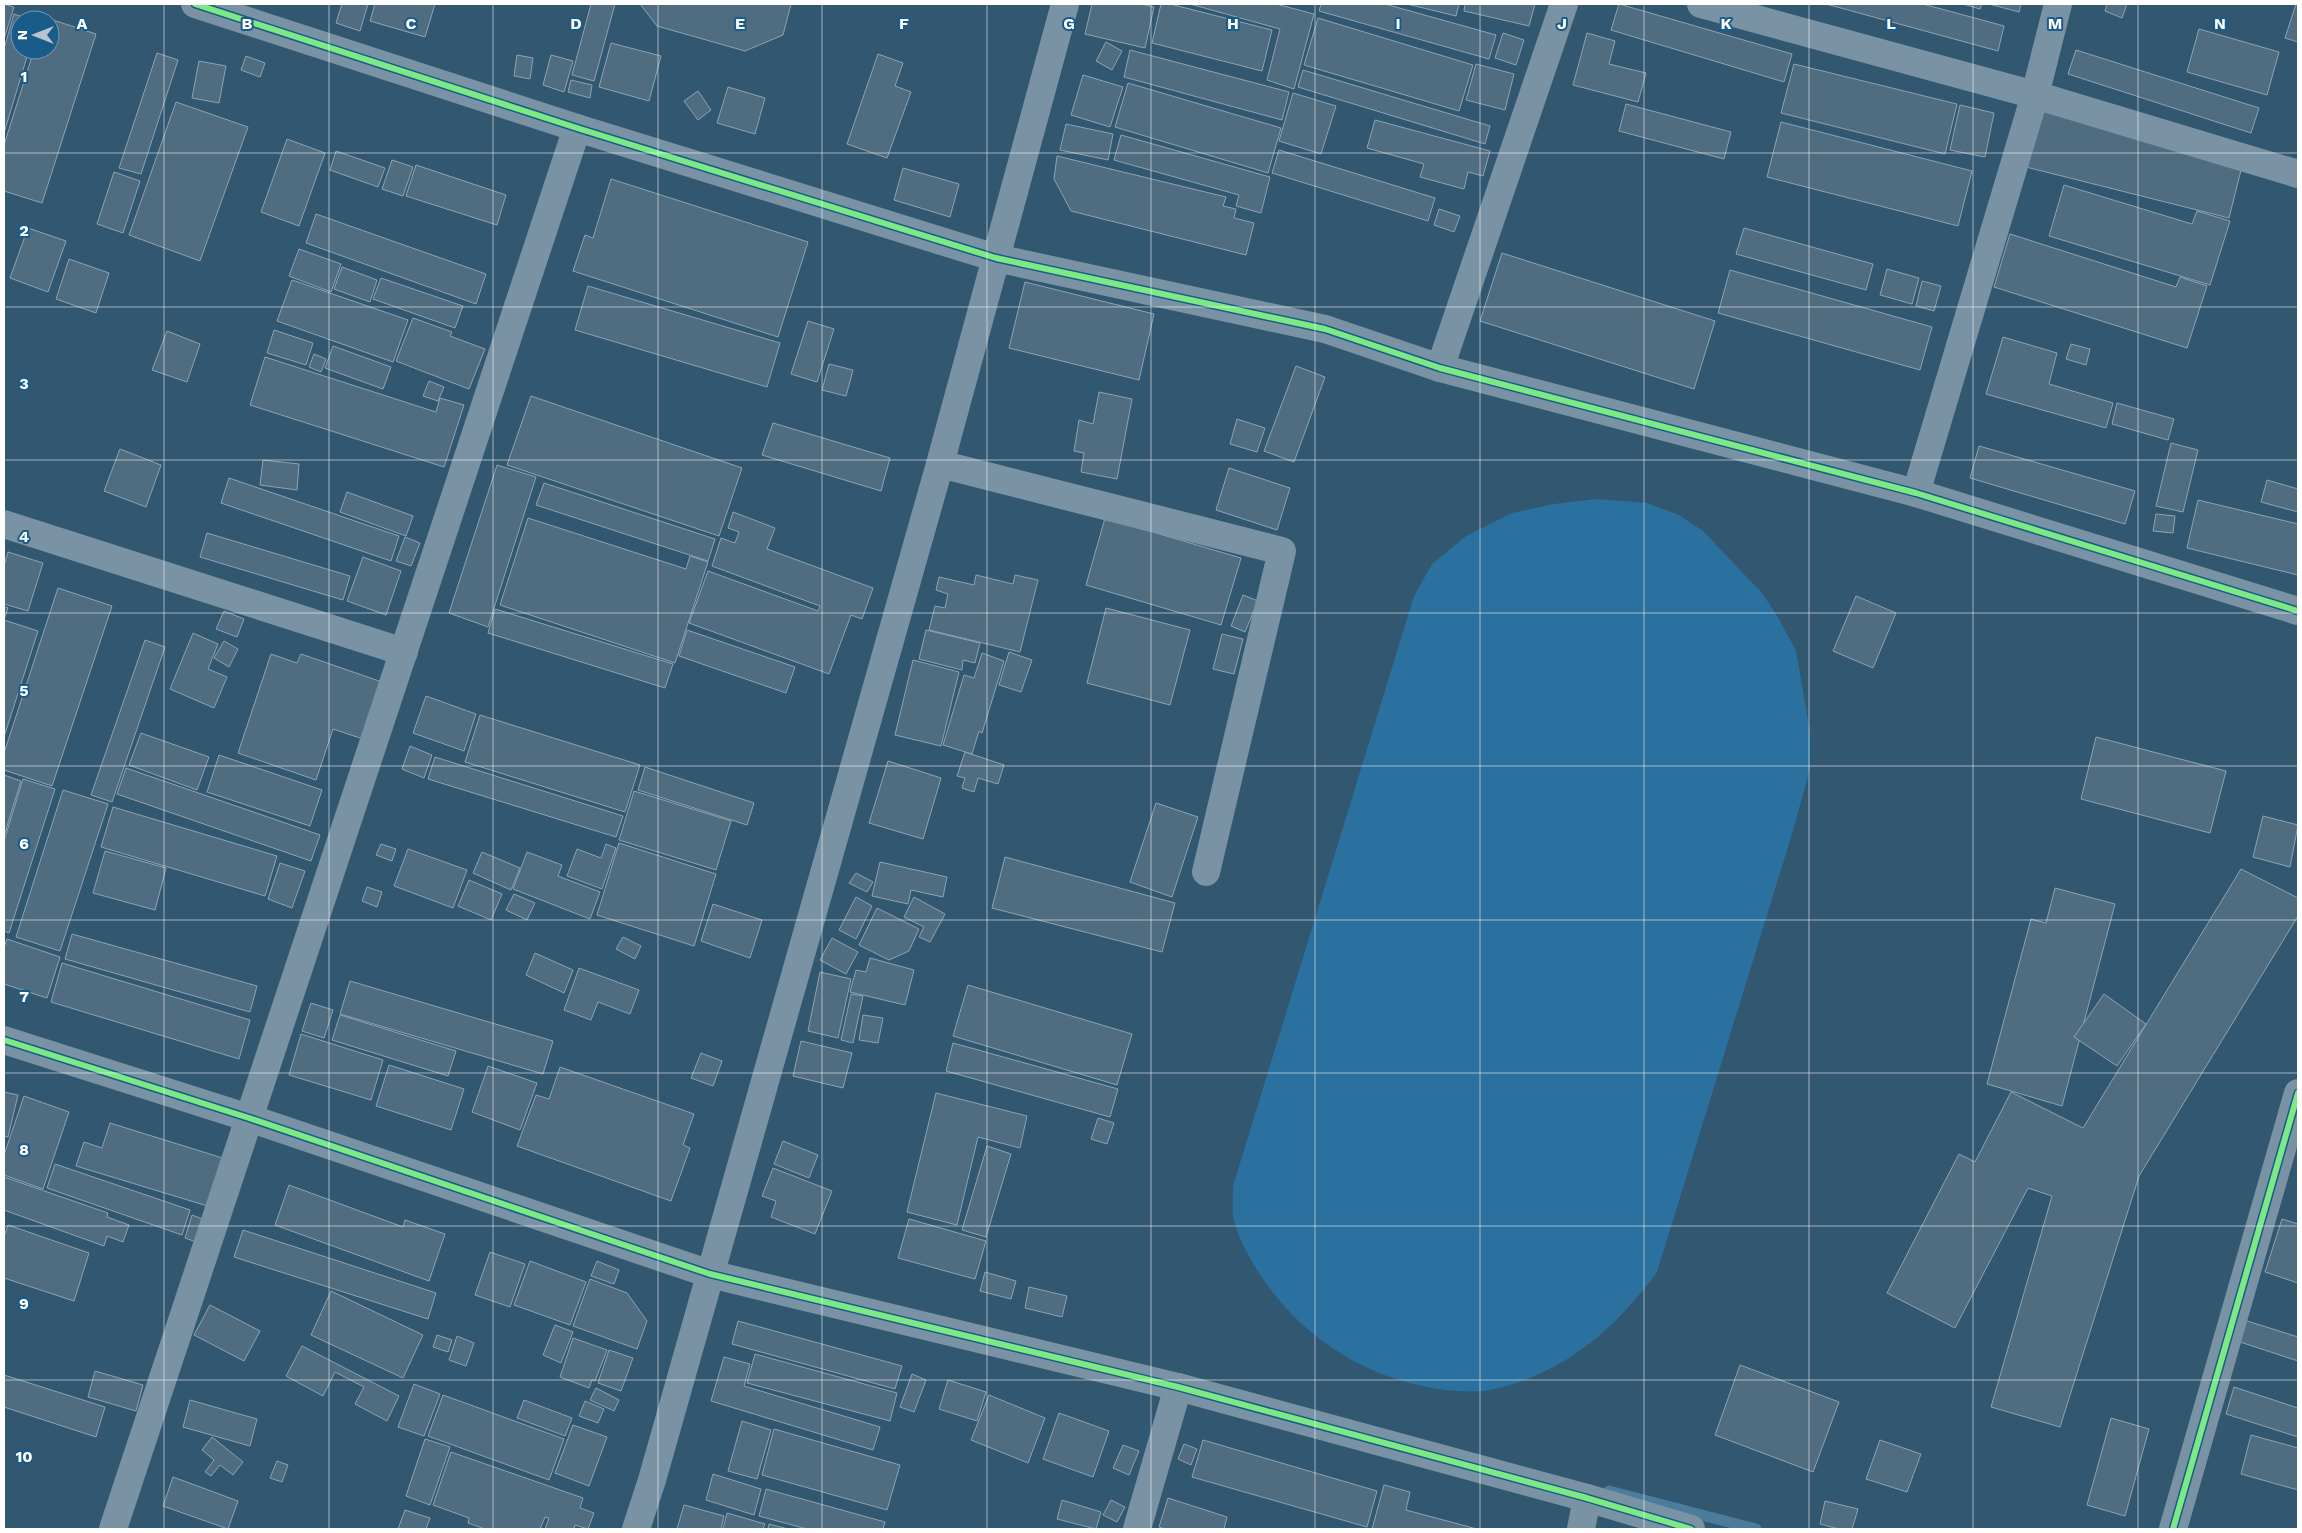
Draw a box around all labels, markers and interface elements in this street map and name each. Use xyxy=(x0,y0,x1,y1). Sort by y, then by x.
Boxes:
north arrow xyxy=(10,10,60,60)
text: A xyxy=(77,14,88,33)
text: B xyxy=(242,14,253,33)
text: C xyxy=(406,14,417,33)
text: D xyxy=(570,14,582,33)
text: E xyxy=(735,14,745,33)
text: F xyxy=(899,14,909,33)
text: G xyxy=(1063,14,1075,33)
text: H xyxy=(1227,14,1239,33)
text: I xyxy=(1395,14,1401,33)
text: J xyxy=(1557,14,1567,33)
text: K xyxy=(1720,14,1732,33)
text: L xyxy=(1886,14,1896,33)
text: M xyxy=(2048,14,2062,33)
text: N xyxy=(2214,14,2226,33)
text: N xyxy=(14,30,30,40)
text: 1 xyxy=(21,67,27,86)
text: 2 xyxy=(19,221,29,240)
text: 3 xyxy=(19,374,29,393)
text: 4 xyxy=(19,527,29,546)
text: 5 xyxy=(19,681,29,700)
text: 6 xyxy=(19,834,29,853)
text: 7 xyxy=(19,987,29,1006)
text: 8 xyxy=(19,1140,29,1159)
text: 9 xyxy=(19,1294,29,1313)
text: 10 xyxy=(15,1447,33,1466)

